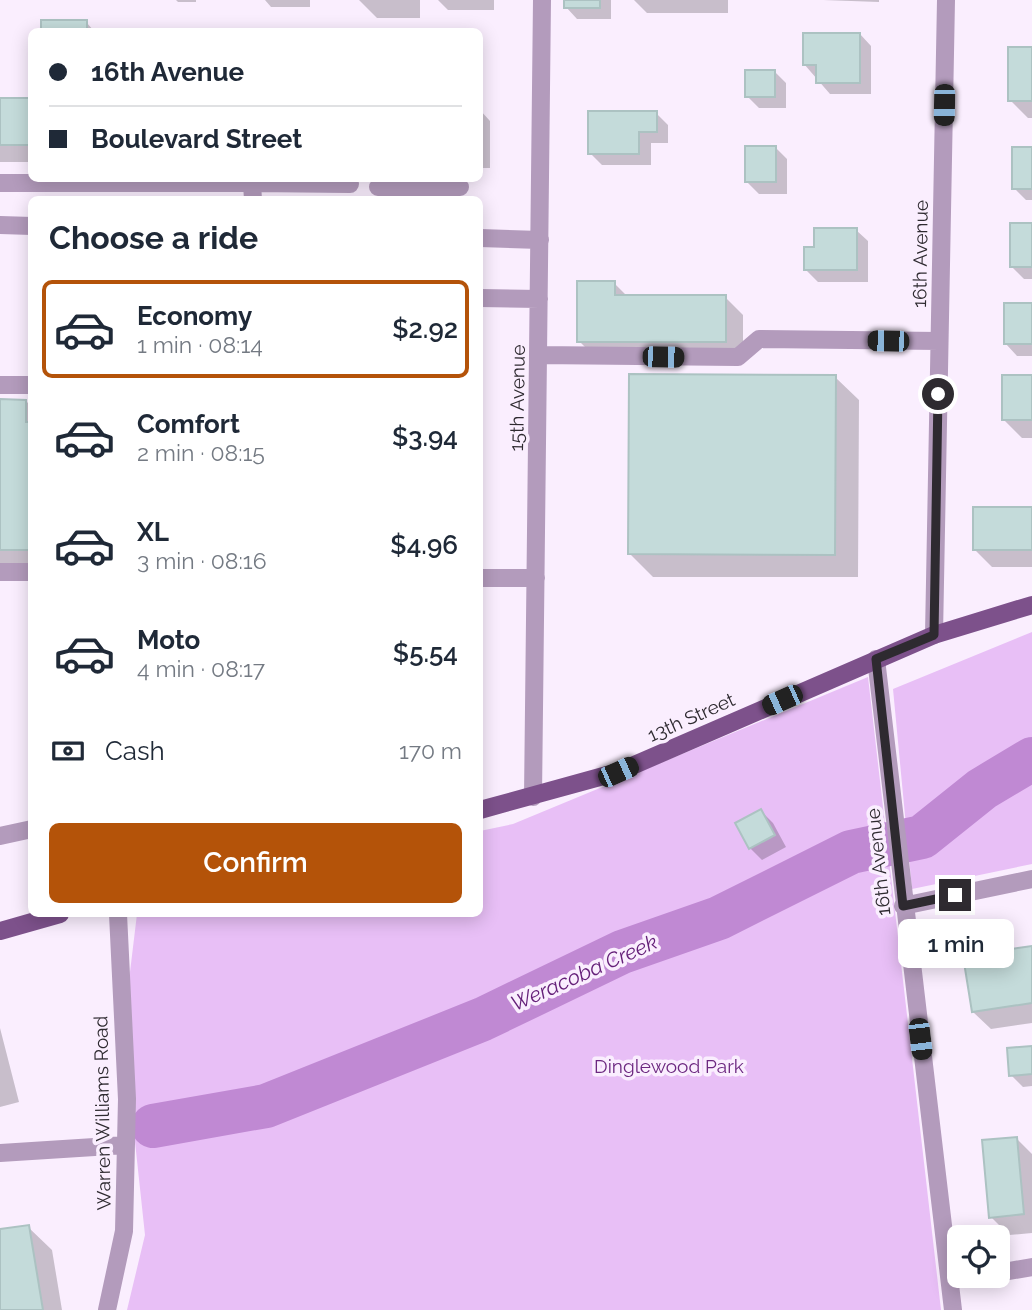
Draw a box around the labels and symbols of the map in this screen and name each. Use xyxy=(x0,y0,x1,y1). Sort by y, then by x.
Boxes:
car xyxy=(934,84,955,126)
street label: 16th Avenue xyxy=(908,200,932,308)
car xyxy=(867,330,910,352)
street label: 15th Avenue xyxy=(505,344,529,452)
car xyxy=(642,346,685,368)
route start xyxy=(922,378,954,410)
car xyxy=(759,682,806,718)
street label: 13th Street xyxy=(644,688,739,746)
car xyxy=(595,754,642,790)
street label: 16th Avenue xyxy=(861,807,895,917)
route end xyxy=(939,879,971,911)
callout: 1 min xyxy=(897,920,1013,968)
water label: Weracoba Creek xyxy=(506,929,661,1016)
street label: Warren Williams Road xyxy=(89,1016,115,1210)
car xyxy=(908,1017,933,1061)
park label: Dinglewood Park xyxy=(594,1055,744,1077)

